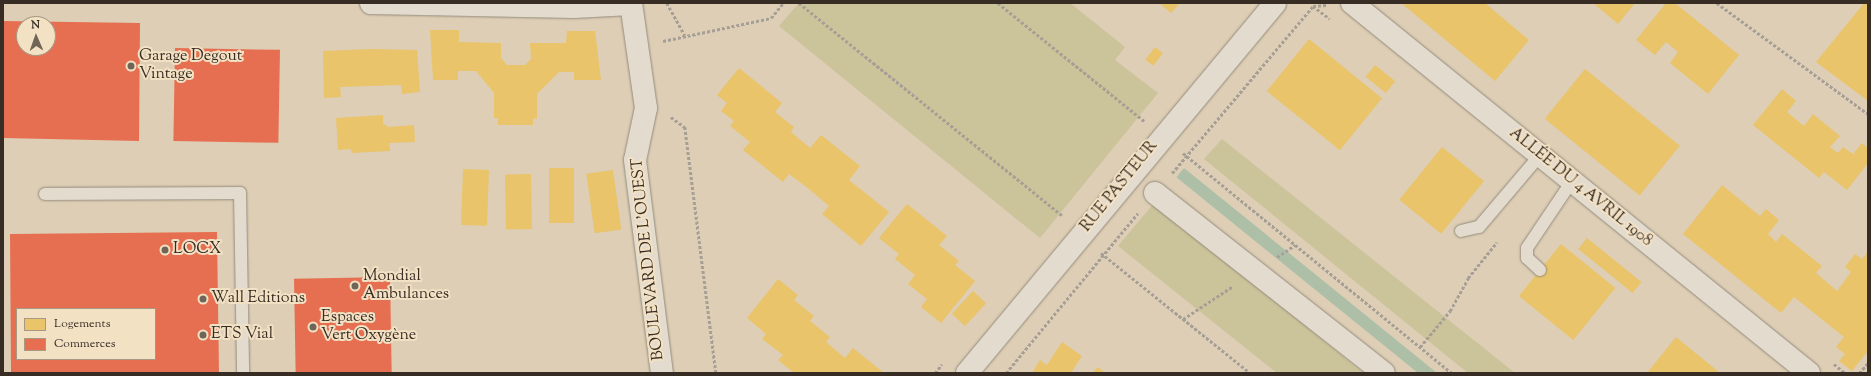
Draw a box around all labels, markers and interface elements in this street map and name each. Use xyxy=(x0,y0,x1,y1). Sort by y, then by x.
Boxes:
north arrow xyxy=(16,16,56,56)
text: N xyxy=(31,17,40,33)
place label: Garage Degout Vintage xyxy=(139,47,242,85)
marker: Garage Degout Vintage xyxy=(126,61,136,71)
street label: ALLÉE DU 4 AVRIL 1908 xyxy=(1505,124,1655,252)
street label: RUE PASTEUR xyxy=(1077,137,1163,237)
street label: BOULEVARD DE L'OUEST xyxy=(629,157,669,361)
place label: LOCX xyxy=(173,240,221,260)
marker: LOCX xyxy=(160,245,170,255)
place label: Mondial Ambulances xyxy=(363,267,449,305)
marker: Mondial Ambulances xyxy=(350,281,360,291)
place label: Wall Editions xyxy=(211,289,305,309)
marker: Wall Editions xyxy=(198,294,208,304)
legend xyxy=(16,308,156,360)
place label: Espaces Vert Oxygène xyxy=(321,308,416,346)
text: Logements xyxy=(54,315,110,333)
marker: Espaces Vert Oxygène xyxy=(308,322,318,332)
place label: ETS Vial xyxy=(211,325,273,345)
marker: ETS Vial xyxy=(198,330,208,340)
text: Commerces xyxy=(54,335,115,353)

